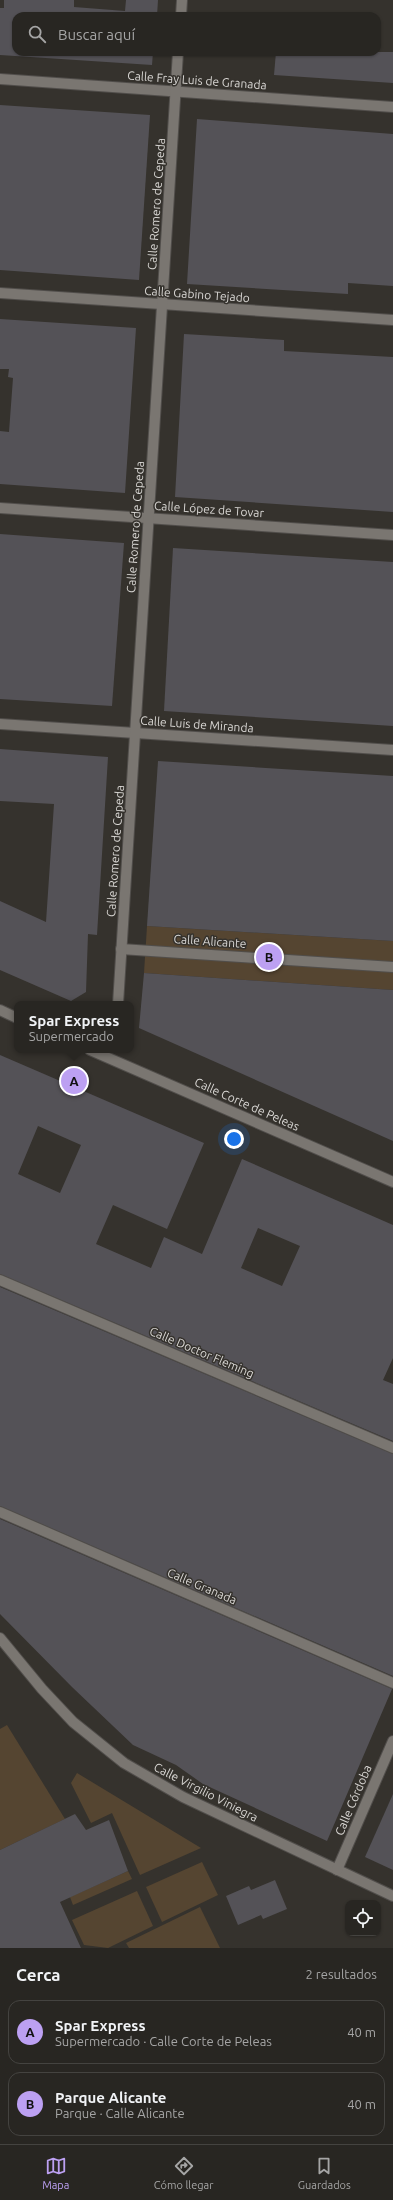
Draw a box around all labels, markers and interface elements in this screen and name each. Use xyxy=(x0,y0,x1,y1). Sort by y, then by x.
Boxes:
search box xyxy=(12,12,381,56)
icon: search xyxy=(26,23,48,45)
text: Buscar aquí xyxy=(58,26,135,43)
street label: Calle Fray Luis de Granada xyxy=(127,69,267,91)
street label: Calle Romero de Cepeda xyxy=(145,138,167,270)
street label: Calle Gabino Tejado xyxy=(144,284,250,304)
street label: Calle Romero de Cepeda xyxy=(124,461,146,593)
street label: Calle López de Tovar xyxy=(154,499,265,519)
street label: Calle Luis de Miranda xyxy=(140,714,254,734)
street label: Calle Romero de Cepeda xyxy=(104,785,126,917)
street label: Calle Alicante xyxy=(173,932,247,950)
pin: B xyxy=(256,942,282,972)
popup xyxy=(14,1001,134,1053)
text: Spar Express xyxy=(29,1012,119,1029)
text: Supermercado xyxy=(29,1029,114,1043)
pin: A xyxy=(61,1066,87,1096)
street label: Calle Corte de Peleas xyxy=(193,1075,301,1133)
your location xyxy=(224,1129,244,1149)
street label: Calle Doctor Fleming xyxy=(148,1324,256,1380)
street label: Calle Granada xyxy=(165,1566,239,1606)
street label: Calle Virgilio Viniegra xyxy=(152,1760,260,1824)
street label: Calle Córdoba xyxy=(332,1763,374,1837)
map controls xyxy=(345,1900,381,1936)
button: locate xyxy=(345,1900,381,1936)
text: Cerca xyxy=(16,1965,61,1984)
text: 2 resultados xyxy=(306,1967,377,1981)
text: Spar Express xyxy=(55,2017,146,2034)
text: A xyxy=(25,2025,35,2039)
text: 40 m xyxy=(347,2025,376,2039)
text: Supermercado · Calle Corte de Peleas xyxy=(55,2034,272,2048)
text: Parque Alicante xyxy=(55,2089,167,2106)
text: B xyxy=(26,2097,34,2111)
text: 40 m xyxy=(347,2097,376,2111)
text: Parque · Calle Alicante xyxy=(55,2106,185,2120)
tab: Mapa xyxy=(42,2155,69,2191)
tab: Cómo llegar xyxy=(154,2155,213,2191)
tab: Guardados xyxy=(298,2155,351,2191)

